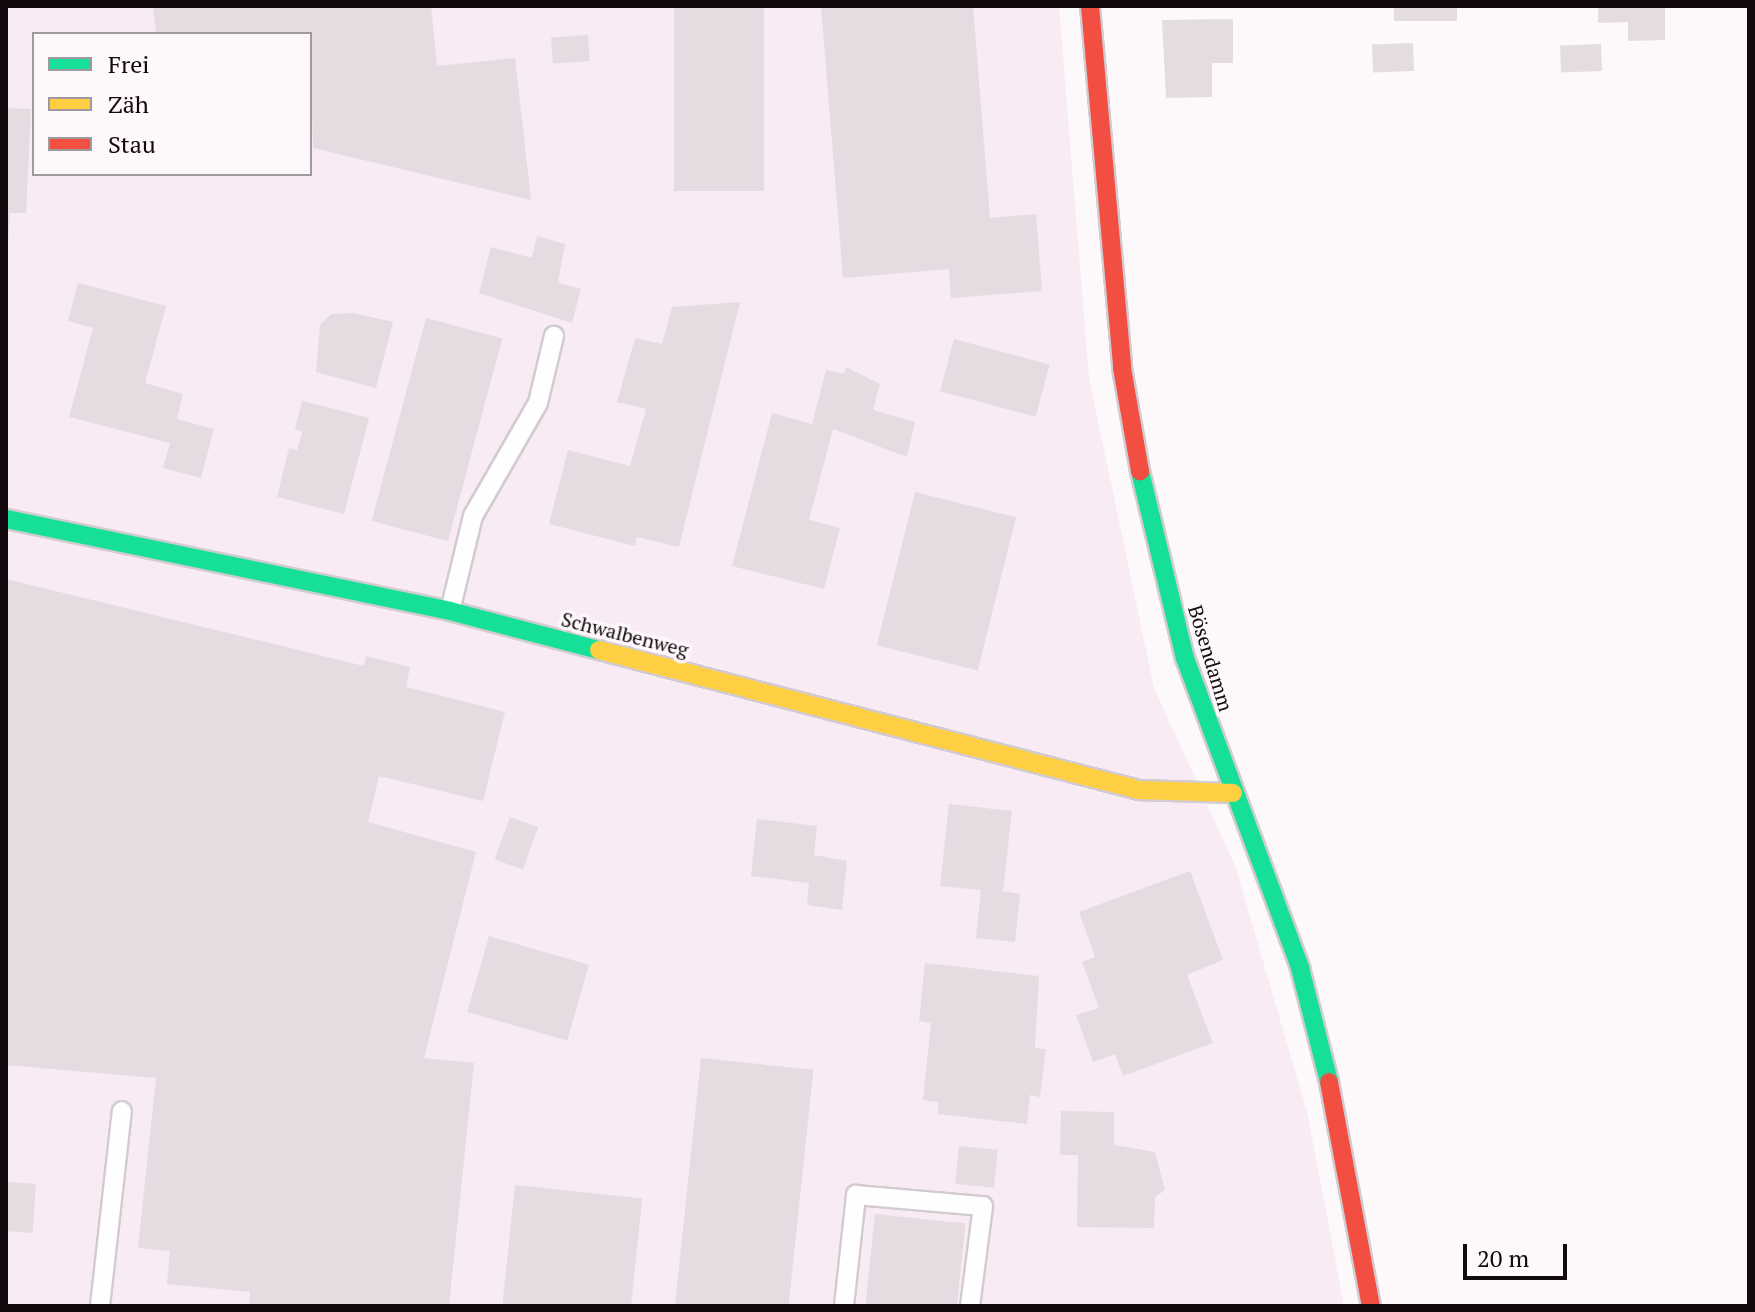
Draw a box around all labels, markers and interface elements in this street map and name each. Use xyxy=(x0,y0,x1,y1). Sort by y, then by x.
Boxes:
legend xyxy=(32,32,312,176)
text: Frei xyxy=(108,48,150,80)
text: Zäh xyxy=(108,88,149,120)
text: Stau xyxy=(108,128,156,160)
street label: Bösendamm xyxy=(1183,602,1239,714)
street label: Schwalbenweg xyxy=(559,607,691,661)
scale bar xyxy=(1467,1228,1571,1278)
text: 20 m xyxy=(1477,1242,1529,1274)

